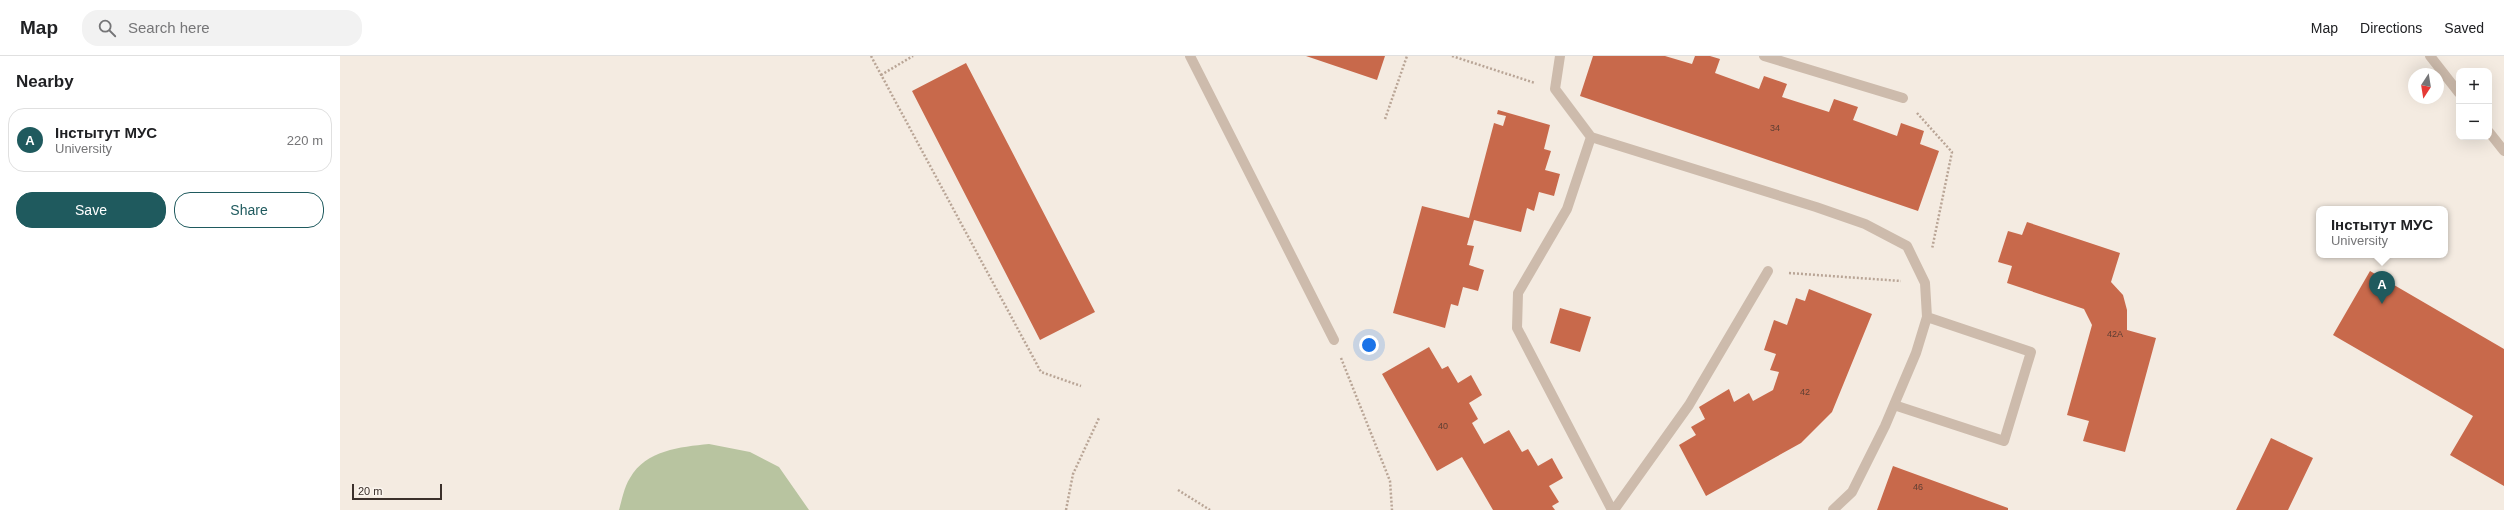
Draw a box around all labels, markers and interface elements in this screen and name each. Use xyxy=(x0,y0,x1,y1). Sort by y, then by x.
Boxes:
search box xyxy=(82,10,362,46)
text: Map xyxy=(20,17,58,38)
icon: search xyxy=(96,17,118,39)
text: Search here xyxy=(128,19,210,36)
text: Map xyxy=(2311,20,2338,36)
text: Directions xyxy=(2360,20,2422,36)
text: Saved xyxy=(2444,20,2484,36)
north arrow xyxy=(2408,68,2444,104)
map controls xyxy=(2456,68,2492,140)
button: + xyxy=(2456,68,2492,104)
text: Nearby xyxy=(16,72,74,91)
button: − xyxy=(2456,104,2492,140)
house number: 34 xyxy=(1770,123,1780,133)
text: Інстытут МУС xyxy=(55,124,157,141)
text: A xyxy=(25,133,35,148)
text: 220 m xyxy=(287,133,323,148)
text: University xyxy=(55,141,112,156)
button: Save xyxy=(16,192,166,228)
button: Share xyxy=(174,192,324,228)
popup xyxy=(2316,206,2448,258)
text: Інстытут МУС xyxy=(2331,216,2433,233)
text: University xyxy=(2331,233,2388,248)
pin: A xyxy=(2369,271,2395,304)
house number: 42А xyxy=(2107,329,2123,339)
your location xyxy=(1359,335,1379,355)
house number: 42 xyxy=(1800,387,1810,397)
house number: 40 xyxy=(1438,421,1448,431)
scale bar xyxy=(352,482,442,501)
house number: 46 xyxy=(1913,482,1923,492)
text: 20 m xyxy=(358,485,382,497)

